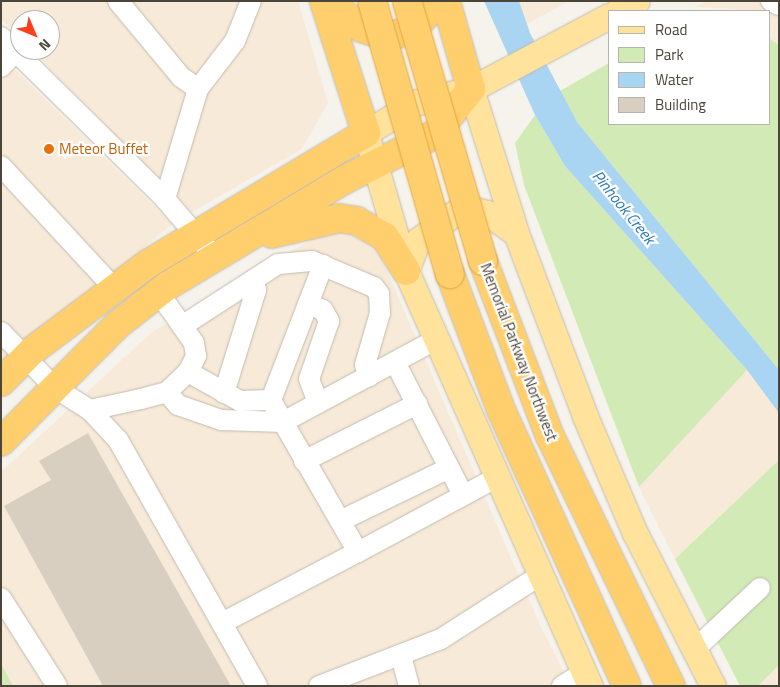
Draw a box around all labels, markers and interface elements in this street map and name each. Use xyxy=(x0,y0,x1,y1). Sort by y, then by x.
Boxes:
north arrow xyxy=(10,10,60,60)
legend xyxy=(608,10,770,125)
text: Road xyxy=(655,18,687,41)
text: N xyxy=(34,34,56,56)
text: Park xyxy=(655,43,684,66)
text: Water xyxy=(655,68,694,91)
text: Building xyxy=(655,93,706,116)
place label: Meteor Buffet xyxy=(59,140,148,158)
marker: Meteor Buffet xyxy=(43,143,55,155)
water label: Pinhook Creek xyxy=(588,166,660,248)
street label: Memorial Parkway Northwest xyxy=(477,261,561,443)

